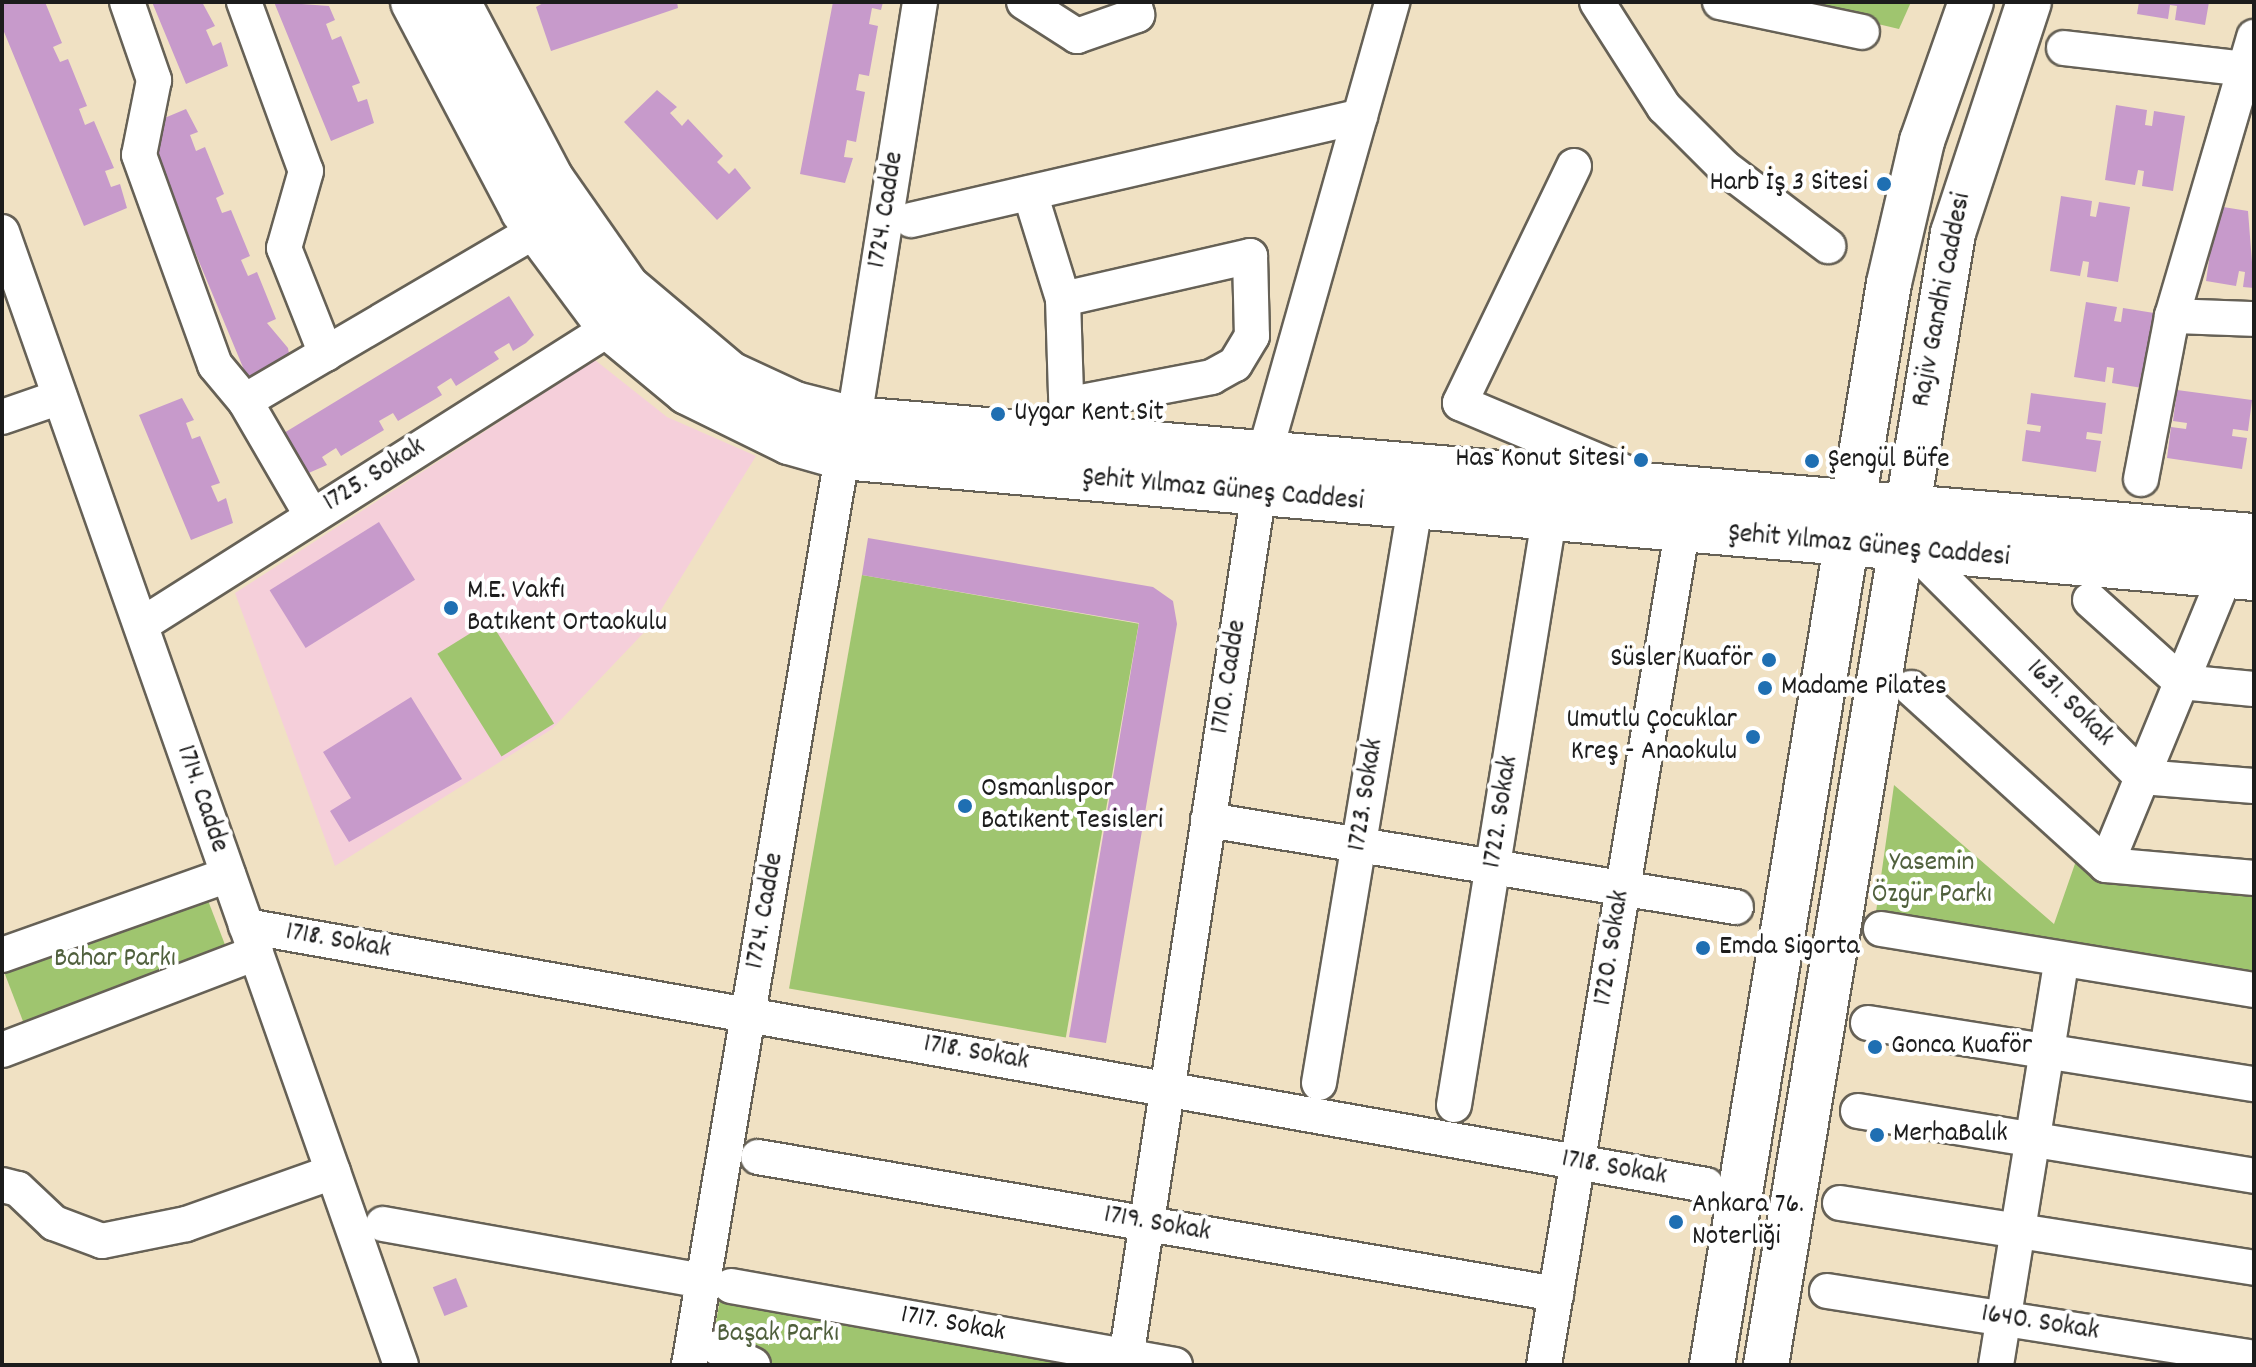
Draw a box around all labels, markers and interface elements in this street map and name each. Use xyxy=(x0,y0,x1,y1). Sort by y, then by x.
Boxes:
street label: 1724. Cadde xyxy=(861,149,913,271)
place label: Harb İş 3 Sitesi xyxy=(1709,167,1868,201)
marker: Harb İş 3 Sitesi xyxy=(1875,175,1893,193)
street label: Rajiv Gandhi Caddesi xyxy=(1906,190,1980,410)
place label: Uygar Kent Sit xyxy=(1014,397,1164,431)
marker: Uygar Kent Sit xyxy=(989,405,1007,423)
street label: 1725. Sokak xyxy=(318,432,432,520)
place label: Has Konut Sitesi xyxy=(1455,443,1625,477)
place label: Şengül Büfe xyxy=(1828,444,1950,478)
marker: Has Konut Sitesi xyxy=(1632,451,1650,469)
marker: Şengül Büfe xyxy=(1803,452,1821,470)
street label: Şehit Yılmaz Güneş Caddesi xyxy=(1081,462,1365,520)
street label: Şehit Yılmaz Güneş Caddesi xyxy=(1727,518,2011,576)
place label: M.E. Vakfı Batıkent Ortaokulu xyxy=(467,575,667,641)
marker: M.E. Vakfı Batıkent Ortaokulu xyxy=(442,599,460,617)
street label: 1710. Cadde xyxy=(1204,618,1256,736)
place label: Süsler Kuaför xyxy=(1610,643,1753,677)
marker: Süsler Kuaför xyxy=(1760,651,1778,669)
street label: 1631. Sokak xyxy=(2018,653,2120,755)
place label: Madame Pilates xyxy=(1781,671,1947,705)
marker: Madame Pilates xyxy=(1756,679,1774,697)
place label: Umutlu Çocuklar Kreş - Anaokulu xyxy=(1566,704,1737,770)
marker: Umutlu Çocuklar Kreş - Anaokulu xyxy=(1744,728,1762,746)
street label: 1723. Sokak xyxy=(1342,736,1392,854)
street label: 1714. Cadde xyxy=(167,741,235,857)
street label: 1722. Sokak xyxy=(1477,753,1527,871)
place label: Osmanlıspor Batıkent Tesisleri xyxy=(981,773,1163,839)
marker: Osmanlıspor Batıkent Tesisleri xyxy=(956,797,974,815)
park label: Yasemin Özgür Parkı xyxy=(1872,847,1992,913)
street label: 1724. Cadde xyxy=(739,850,793,972)
street label: 1720. Sokak xyxy=(1587,888,1639,1008)
street label: 1718. Sokak xyxy=(283,916,393,968)
place label: Emda Sigorta xyxy=(1719,931,1860,965)
marker: Emda Sigorta xyxy=(1694,939,1712,957)
park label: Bahar Parkı xyxy=(54,943,176,977)
street label: 1718. Sokak xyxy=(921,1028,1031,1080)
place label: Gonca Kuaför xyxy=(1891,1030,2032,1064)
marker: Gonca Kuaför xyxy=(1866,1038,1884,1056)
place label: MerhaBalık xyxy=(1893,1118,2008,1152)
marker: MerhaBalık xyxy=(1868,1126,1886,1144)
street label: 1718. Sokak xyxy=(1559,1143,1669,1195)
place label: Ankara 76. Noterliği xyxy=(1692,1189,1804,1255)
street label: 1719. Sokak xyxy=(1101,1199,1213,1251)
marker: Ankara 76. Noterliği xyxy=(1667,1213,1685,1231)
street label: 1640. Sokak xyxy=(1979,1298,2101,1350)
street label: 1717. Sokak xyxy=(898,1299,1008,1351)
park label: Başak Parkı xyxy=(717,1318,839,1352)

